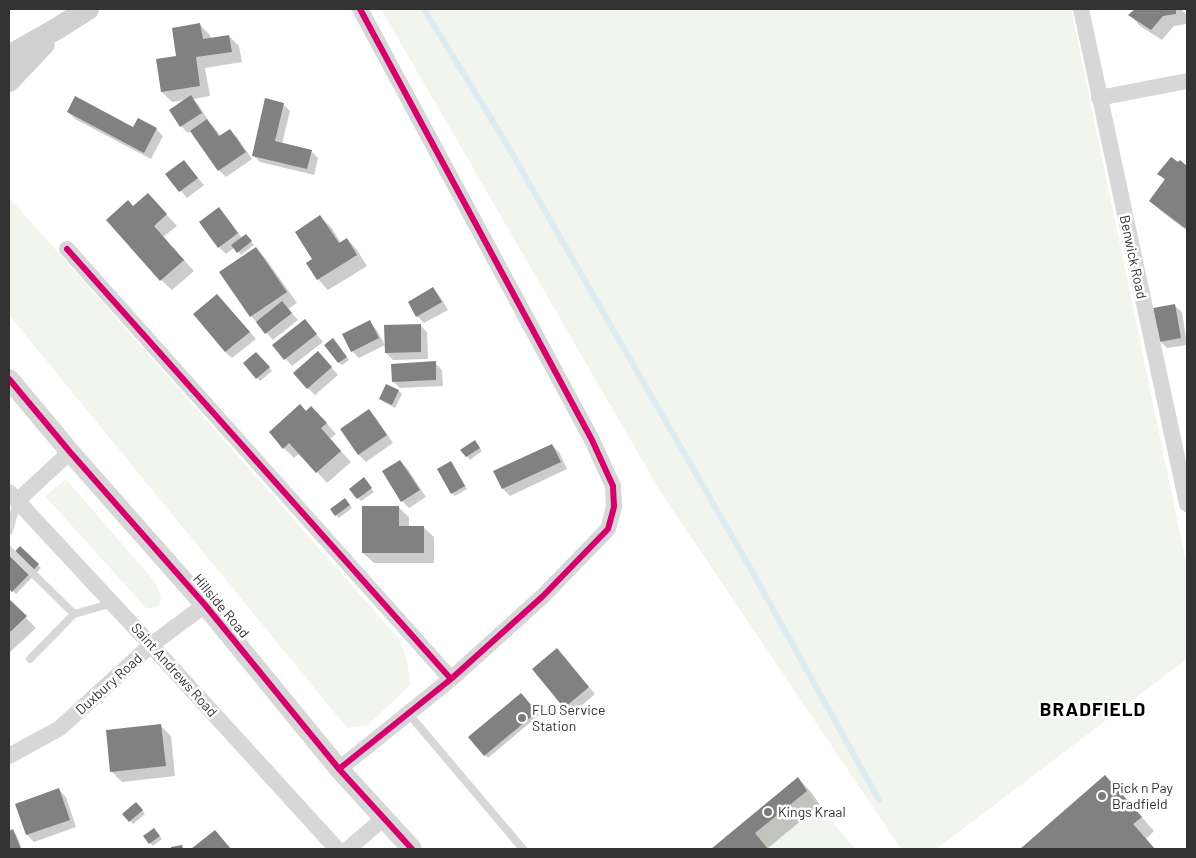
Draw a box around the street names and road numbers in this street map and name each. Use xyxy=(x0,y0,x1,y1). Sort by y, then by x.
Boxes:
street label: Benwick Road xyxy=(1116,214,1150,300)
street label: Hillside Road xyxy=(189,571,253,641)
street label: Saint Andrews Road xyxy=(127,620,221,720)
street label: Duxbury Road xyxy=(72,650,146,718)

